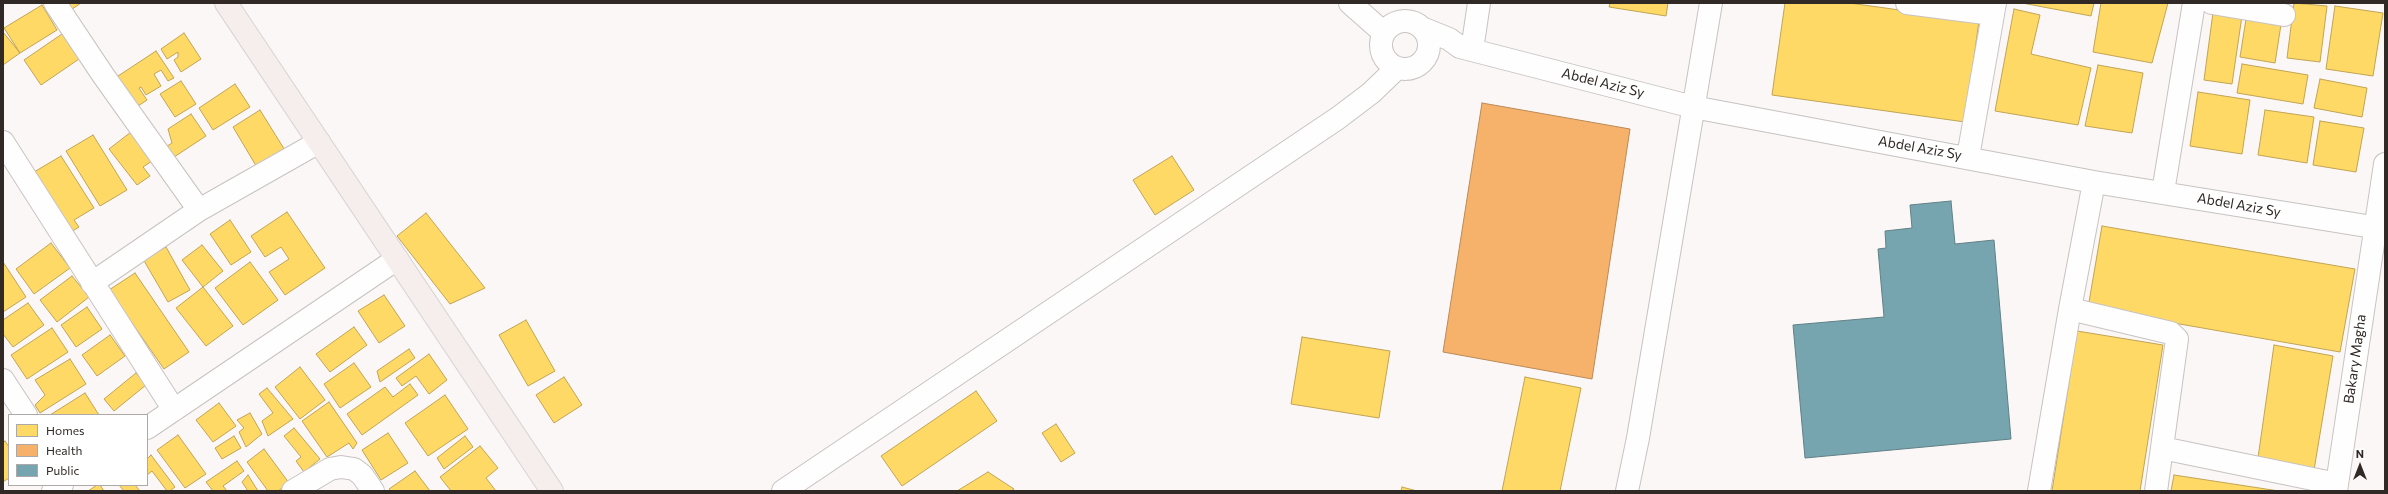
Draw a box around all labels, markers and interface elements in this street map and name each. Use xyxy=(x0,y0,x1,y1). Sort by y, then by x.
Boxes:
street label: Abdel Aziz Sy xyxy=(1560,65,1646,101)
street label: Abdel Aziz Sy xyxy=(1877,132,1963,164)
street label: Abdel Aziz Sy xyxy=(2196,189,2282,221)
street label: Bakary Magha xyxy=(2340,313,2370,405)
legend xyxy=(8,414,148,486)
text: Homes xyxy=(46,423,84,437)
text: Health xyxy=(46,443,82,457)
north arrow xyxy=(2340,446,2380,486)
text: N xyxy=(2356,447,2364,460)
text: Public xyxy=(46,463,79,477)

